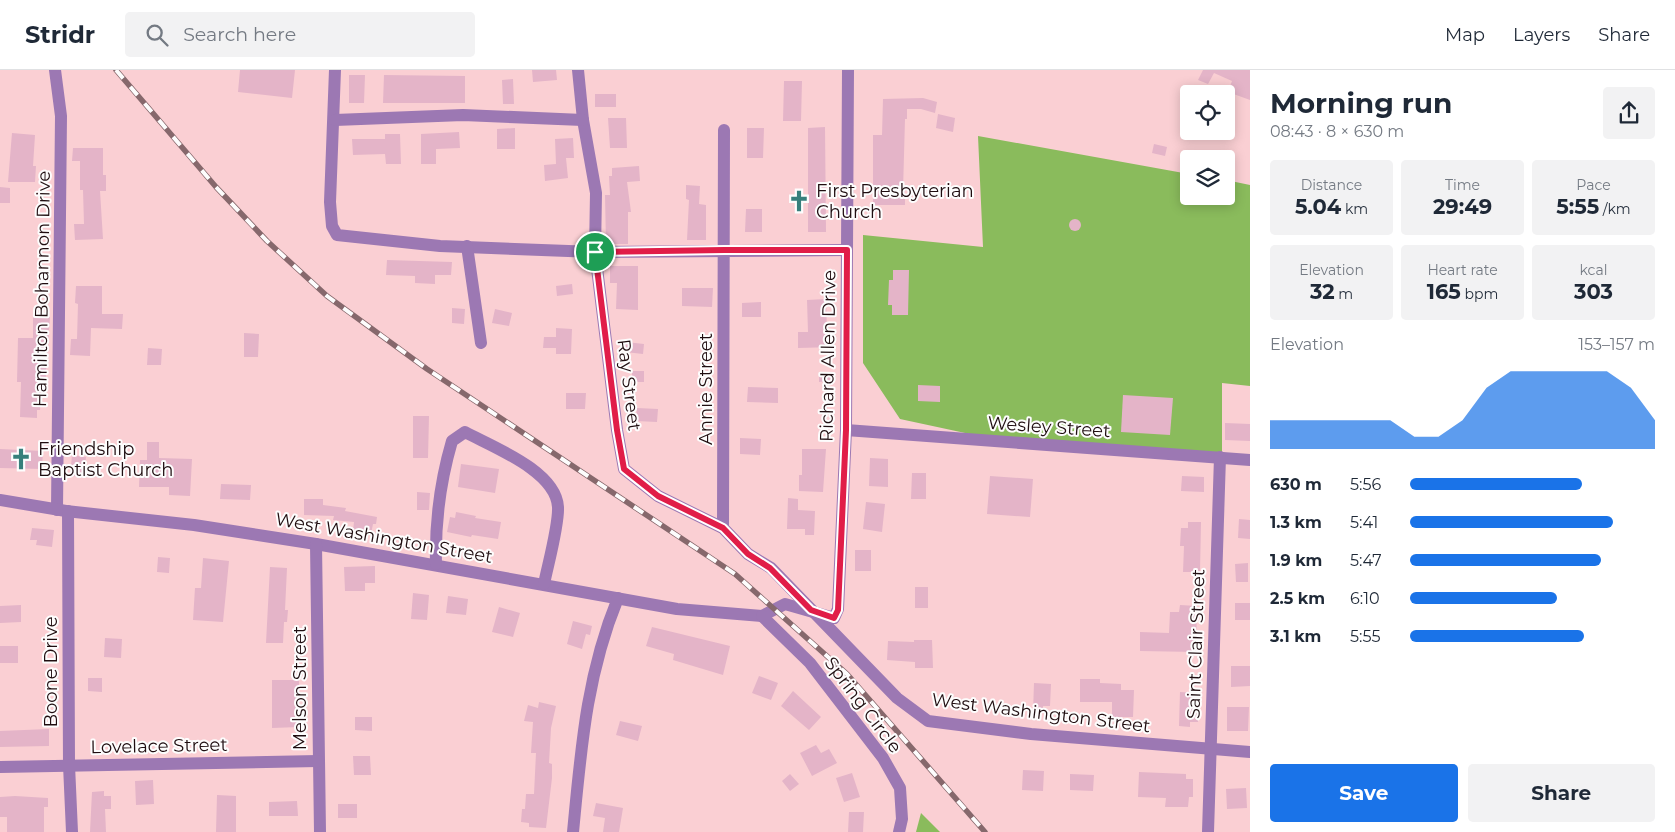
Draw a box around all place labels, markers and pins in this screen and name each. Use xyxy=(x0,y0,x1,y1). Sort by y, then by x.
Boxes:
place label: First Presbyterian Church xyxy=(816,180,974,223)
church icon: First Presbyterian Church xyxy=(786,188,812,214)
pin xyxy=(574,231,616,273)
place label: Friendship Baptist Church xyxy=(38,438,174,481)
church icon: Friendship Baptist Church xyxy=(8,446,34,472)

